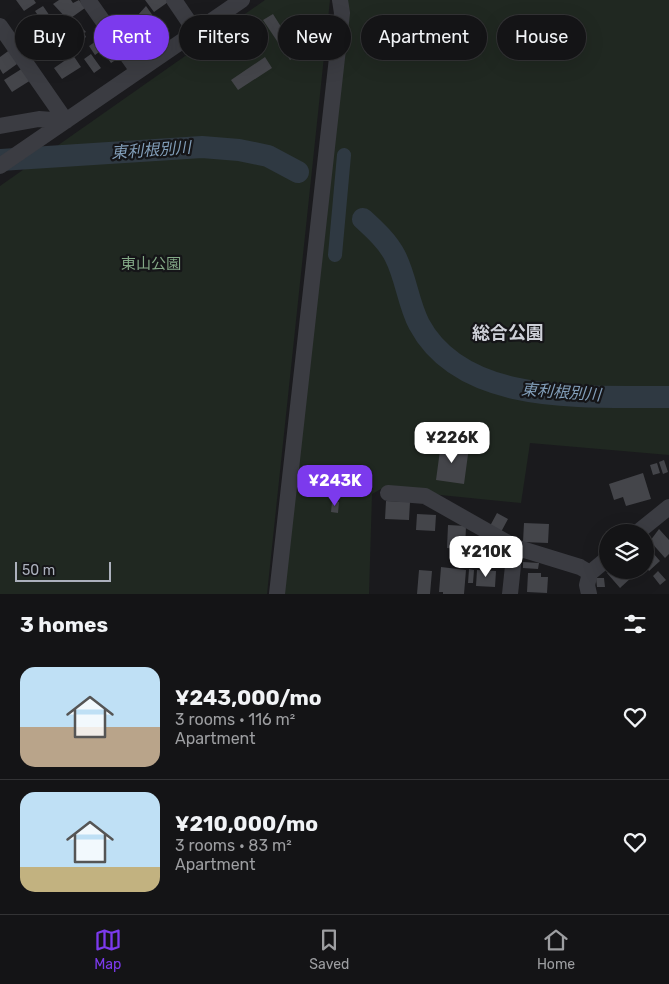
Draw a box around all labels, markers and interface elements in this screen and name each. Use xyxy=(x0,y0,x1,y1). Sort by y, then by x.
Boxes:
chip: Buy xyxy=(15,15,84,60)
chip: Rent xyxy=(94,15,169,60)
chip: Filters xyxy=(179,15,268,60)
chip: New xyxy=(278,15,351,60)
chip: Apartment xyxy=(361,15,487,60)
chip: House xyxy=(497,15,586,60)
water label: 東利根別川 xyxy=(110,138,194,162)
park label: 東山公園 xyxy=(121,255,181,273)
district label: 総合公園 xyxy=(472,322,544,344)
water label: 東利根別川 xyxy=(520,380,604,404)
pin: ¥226K xyxy=(417,422,487,464)
text: ¥226K xyxy=(426,428,478,447)
pin: ¥243K xyxy=(300,464,370,507)
text: ¥243K xyxy=(308,471,362,490)
map controls xyxy=(599,524,654,579)
button: layers xyxy=(599,524,654,579)
pin: ¥210K xyxy=(451,536,521,578)
text: ¥210K xyxy=(461,542,511,561)
scale bar xyxy=(15,559,111,582)
text: 50 m xyxy=(22,562,55,579)
icon: filters xyxy=(621,610,649,638)
text: 3 homes xyxy=(20,612,108,637)
text: ¥243,000/mo xyxy=(175,685,322,710)
icon: home xyxy=(60,687,120,747)
icon: heart xyxy=(621,703,649,731)
text: 3 rooms · 116 m² xyxy=(175,710,295,729)
text: Apartment xyxy=(175,729,255,748)
text: ¥210,000/mo xyxy=(175,811,318,836)
icon: home xyxy=(60,812,120,872)
icon: heart xyxy=(621,828,649,856)
text: 3 rooms · 83 m² xyxy=(175,836,292,855)
text: Apartment xyxy=(175,855,255,874)
tab: Map xyxy=(94,926,122,973)
tab: Saved xyxy=(309,926,349,973)
tab: Home xyxy=(537,926,575,973)

